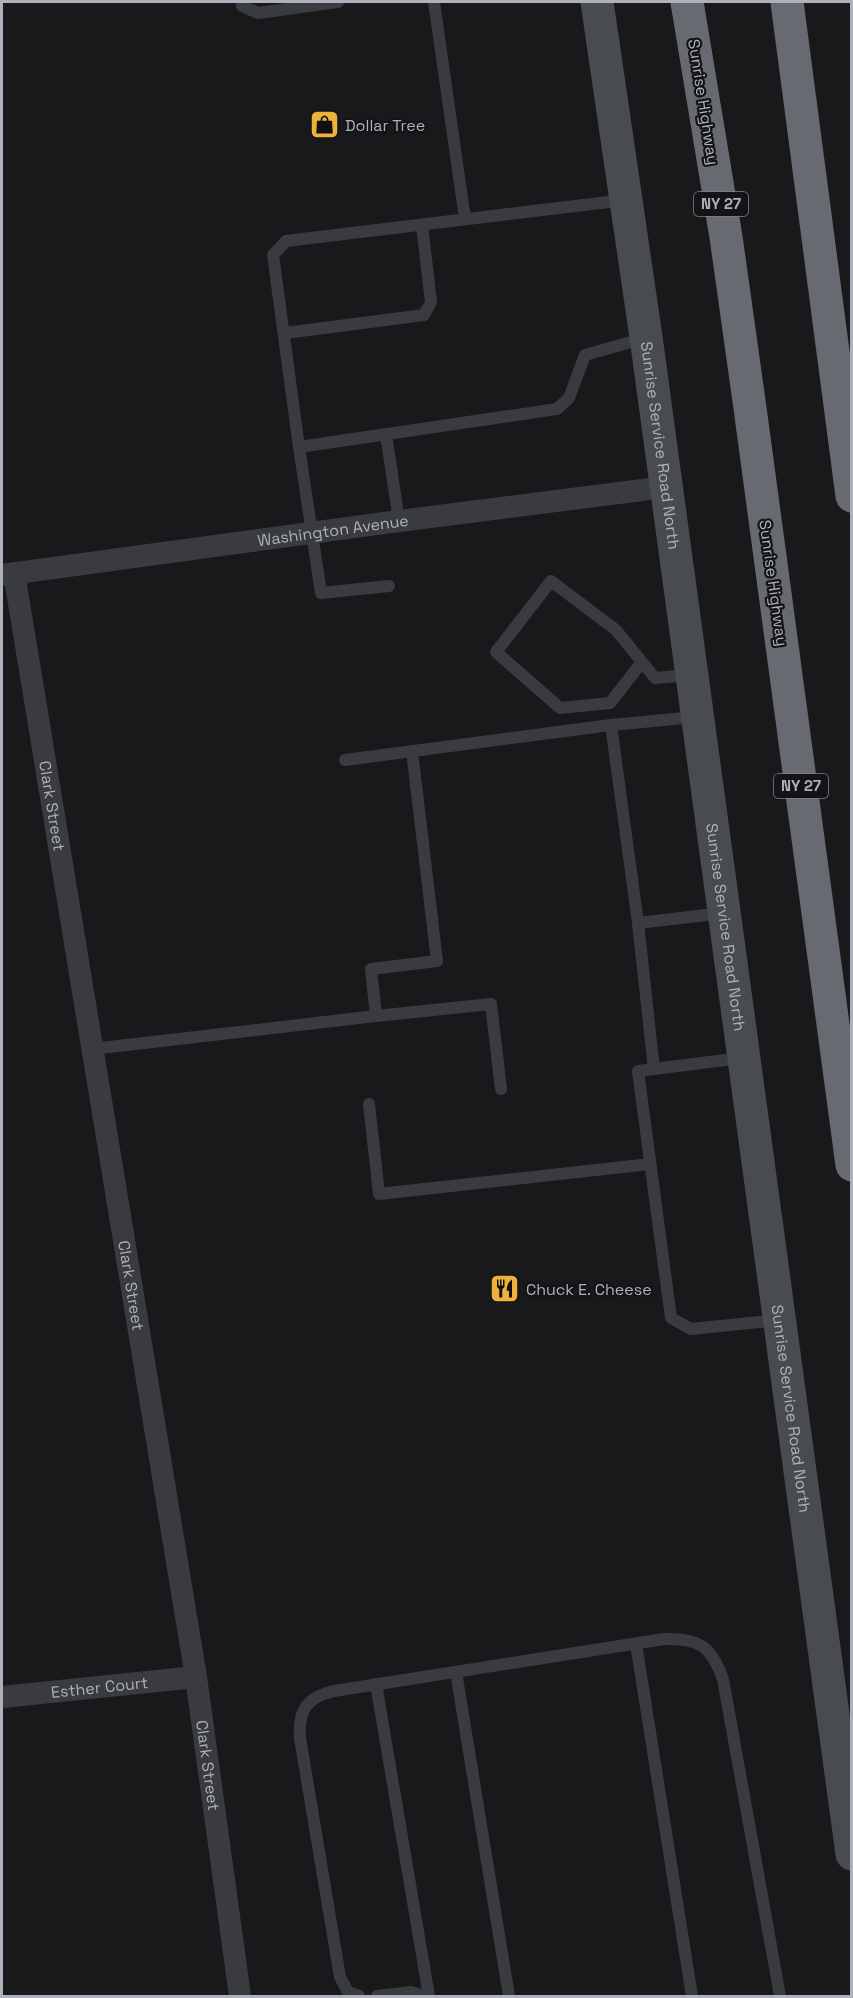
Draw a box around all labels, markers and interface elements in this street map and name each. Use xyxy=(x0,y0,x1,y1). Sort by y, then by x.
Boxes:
street label: Sunrise Highway xyxy=(683,38,724,167)
shop icon: Dollar Tree xyxy=(308,109,340,141)
place label: Dollar Tree xyxy=(345,115,425,136)
road number: NY 27 xyxy=(694,192,748,216)
street label: Sunrise Service Road North xyxy=(636,340,685,551)
street label: Washington Avenue xyxy=(256,510,410,551)
street label: Sunrise Highway xyxy=(754,519,793,648)
street label: Clark Street xyxy=(34,759,70,853)
road number: NY 27 xyxy=(774,774,828,798)
street label: Sunrise Service Road North xyxy=(701,822,750,1032)
street label: Clark Street xyxy=(113,1239,149,1332)
restaurant icon: Chuck E. Cheese xyxy=(489,1273,521,1305)
place label: Chuck E. Cheese xyxy=(526,1279,652,1300)
street label: Sunrise Service Road North xyxy=(767,1303,816,1514)
street label: Esther Court xyxy=(50,1672,149,1703)
street label: Clark Street xyxy=(191,1719,224,1812)

